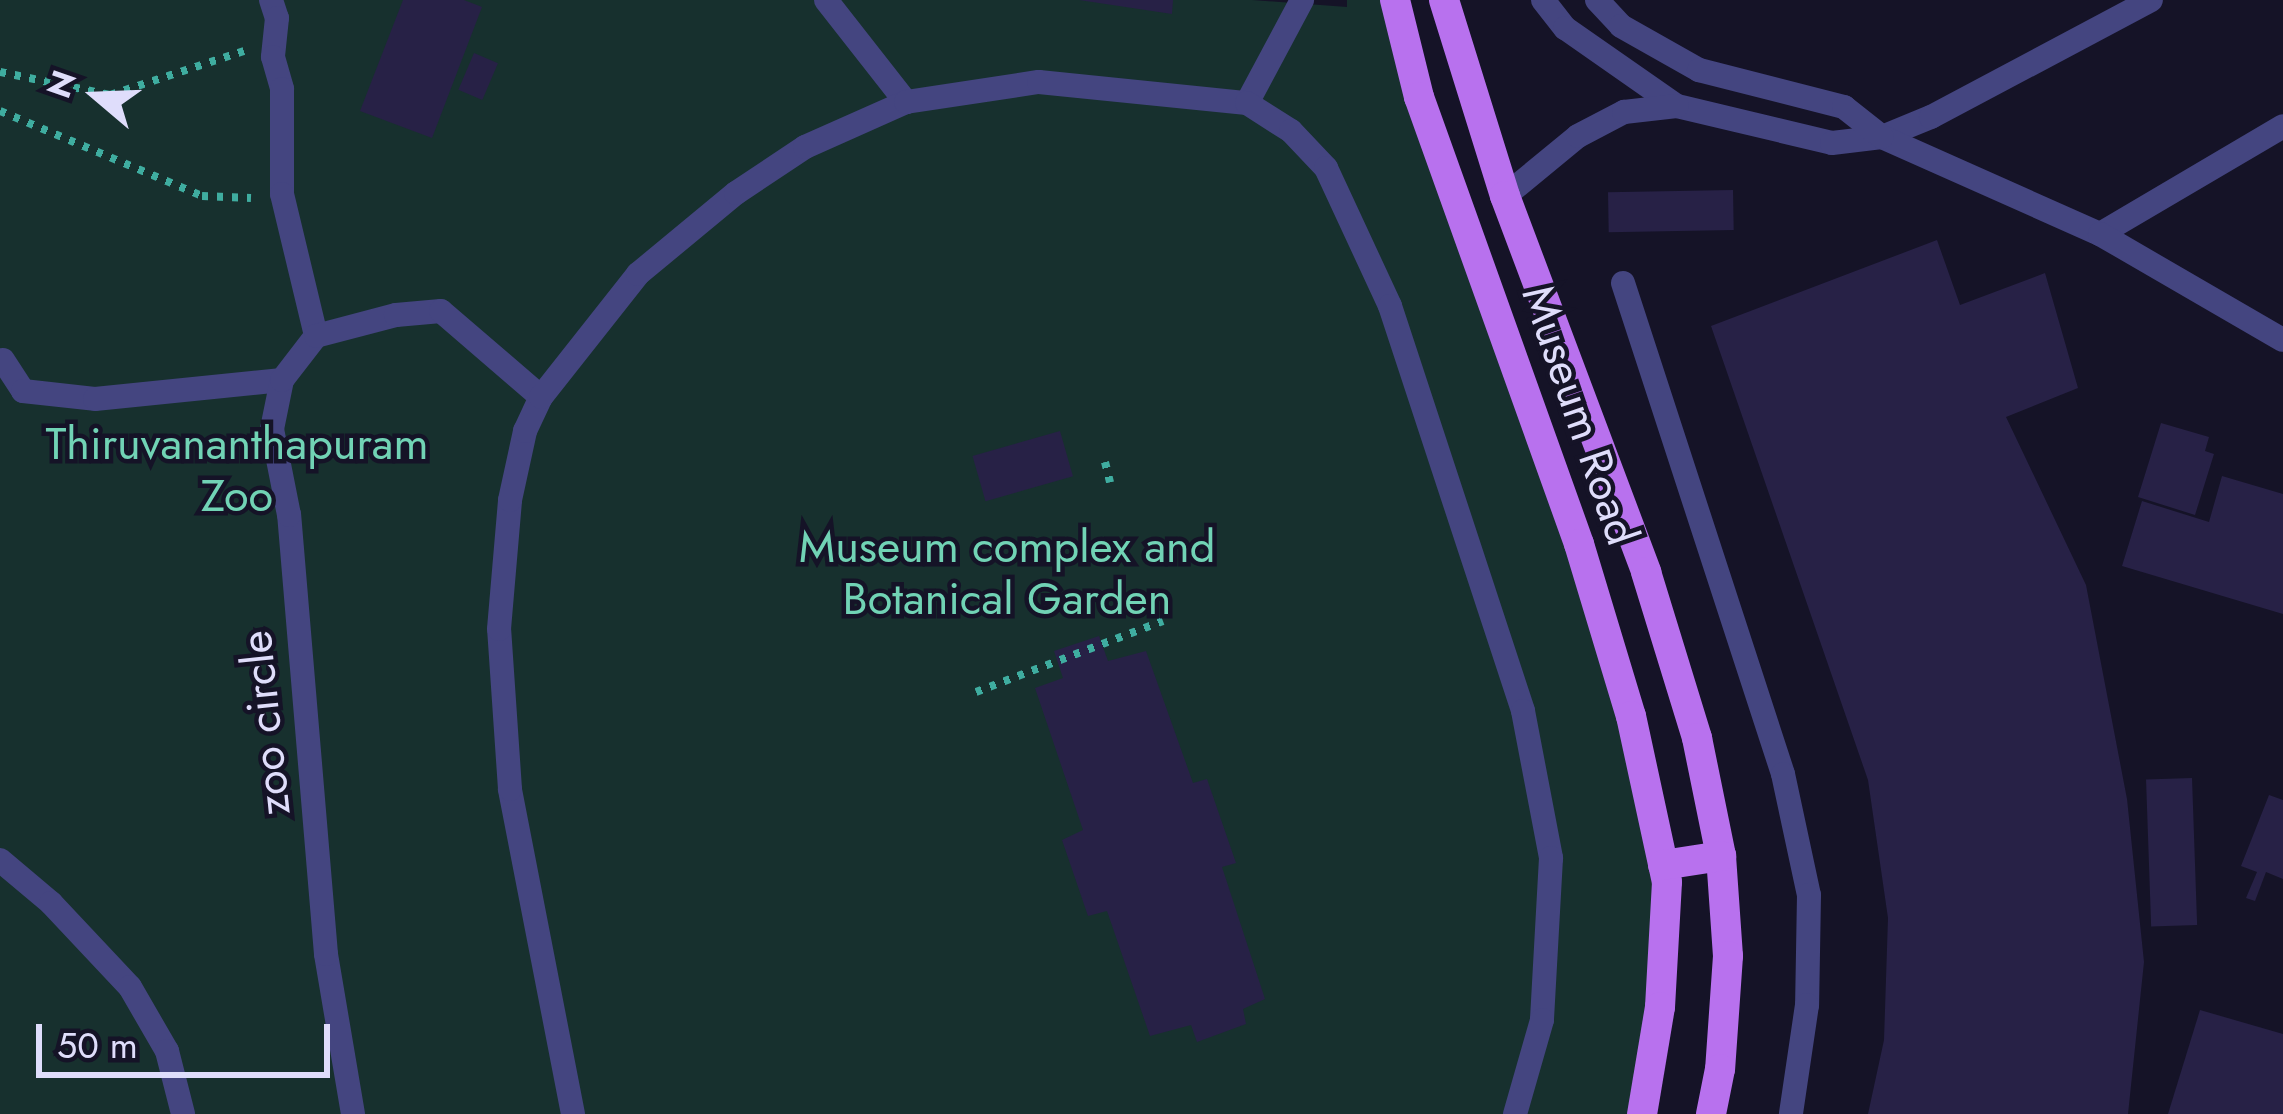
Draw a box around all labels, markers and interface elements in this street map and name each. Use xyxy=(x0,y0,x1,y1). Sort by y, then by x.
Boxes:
north arrow xyxy=(36,36,156,156)
text: N xyxy=(35,64,88,104)
street label: Museum Road xyxy=(1510,278,1650,552)
park label: Thiruvananthapuram Zoo xyxy=(45,417,429,523)
park label: Museum complex and Botanical Garden xyxy=(799,520,1215,626)
street label: zoo circle xyxy=(228,628,302,818)
scale bar xyxy=(42,1000,336,1074)
text: 50 m xyxy=(57,1019,138,1071)

